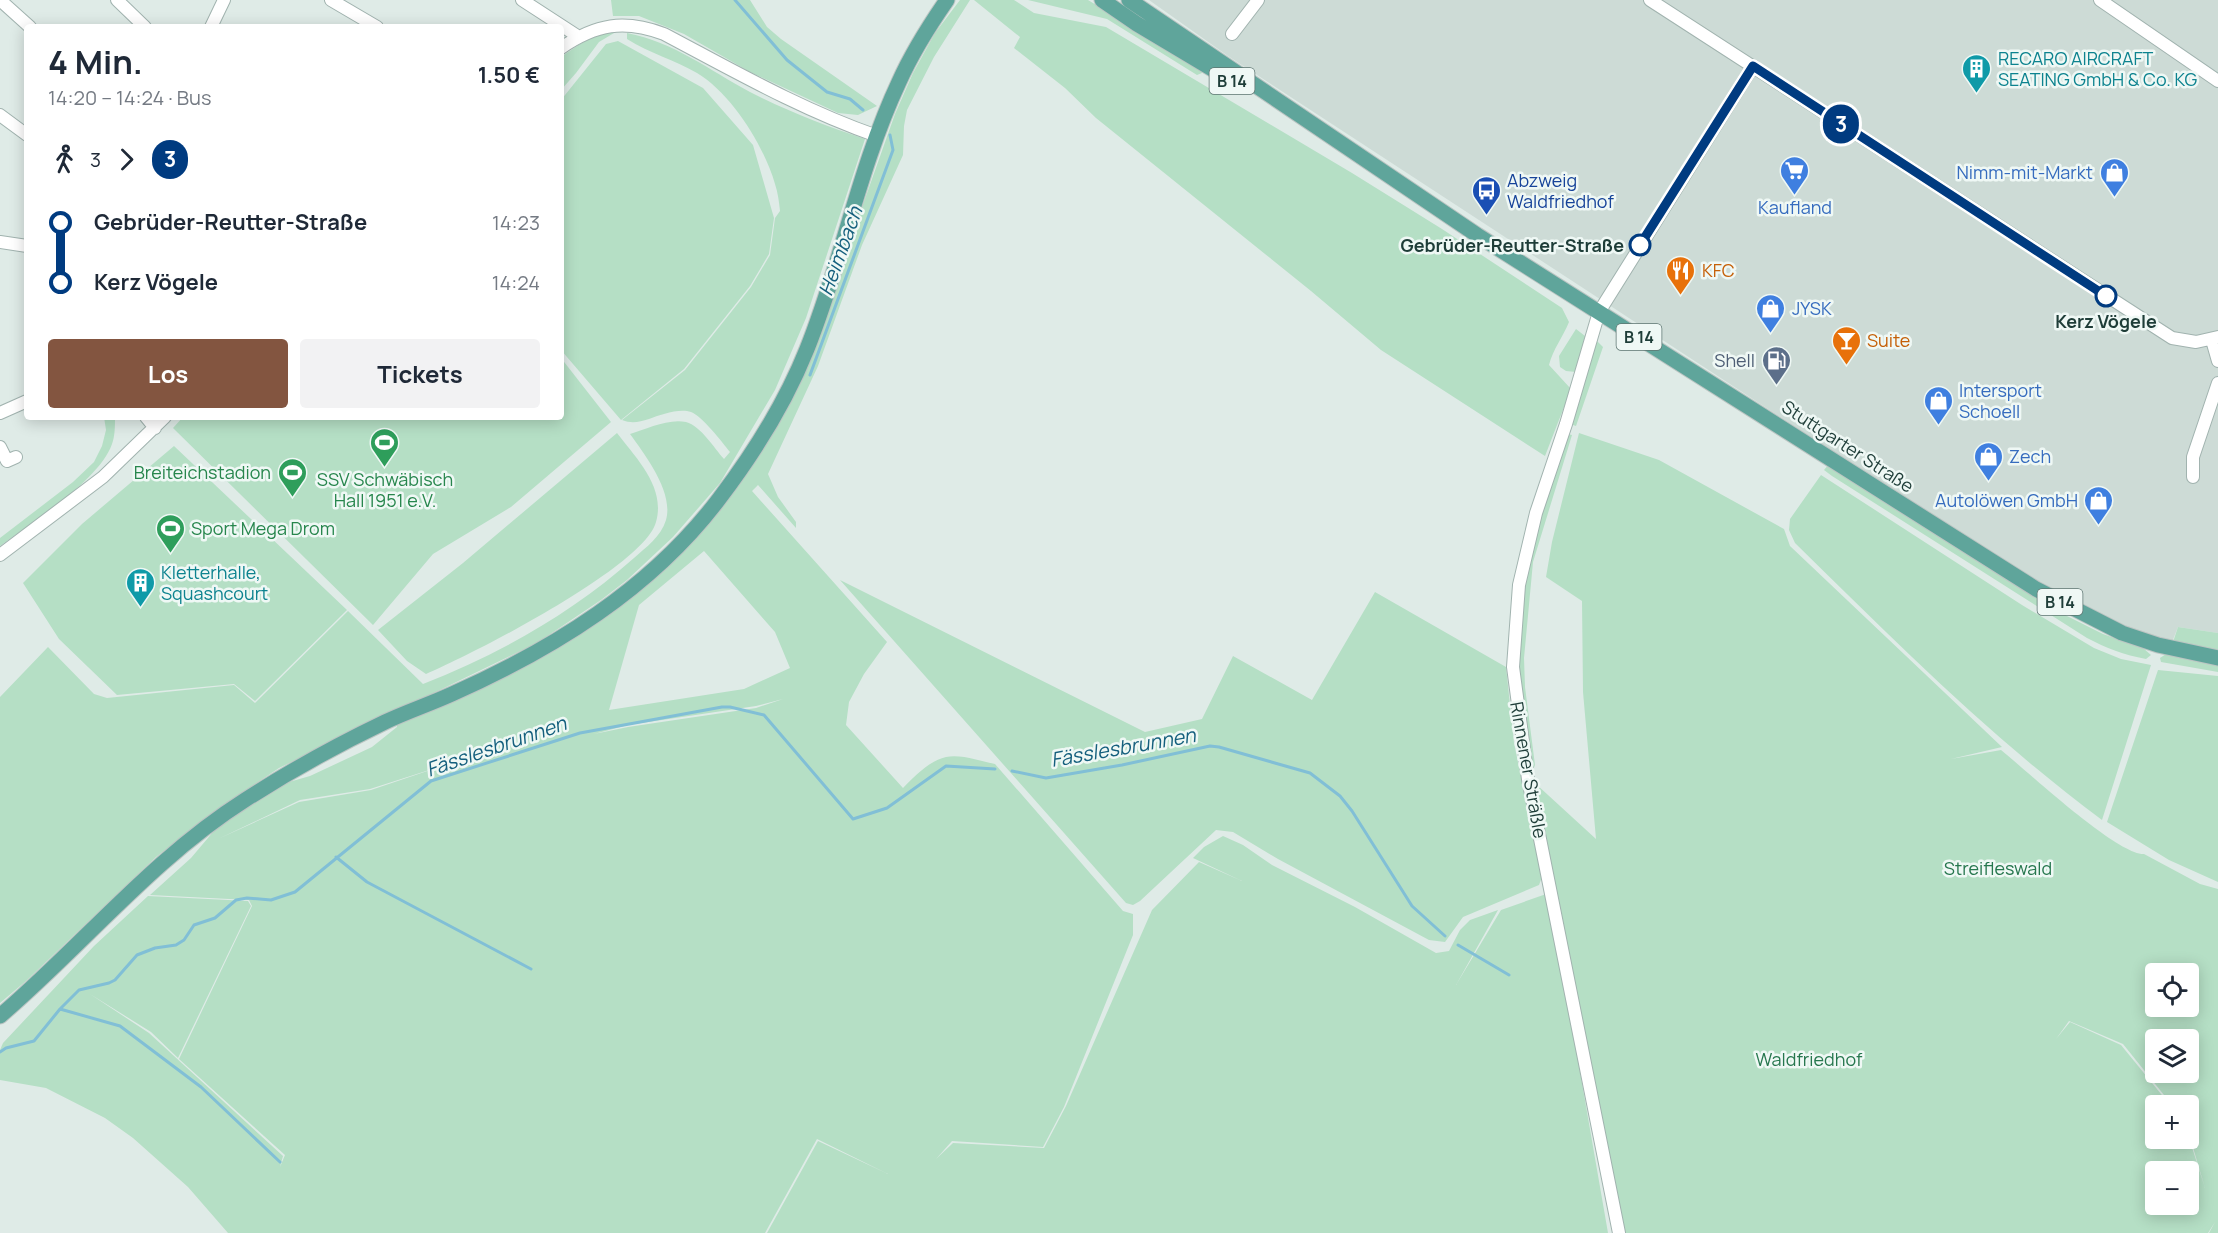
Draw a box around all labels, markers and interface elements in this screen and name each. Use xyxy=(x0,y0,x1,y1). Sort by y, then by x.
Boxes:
text: 4 Min. xyxy=(48,39,143,84)
place label: RECARO AIRCRAFT SEATING GmbH & Co. KG xyxy=(1998,46,2198,91)
building icon: RECARO AIRCRAFT SEATING GmbH & Co. KG xyxy=(1961,52,1993,94)
text: 1.50 € xyxy=(478,60,540,90)
road number: B 14 xyxy=(1210,68,1254,94)
text: 14:20 – 14:24 · Bus xyxy=(48,84,212,111)
line badge: 3 xyxy=(1822,104,1860,144)
text: 3 xyxy=(1835,110,1847,138)
icon: walk xyxy=(48,143,81,176)
icon: forward xyxy=(110,143,143,176)
text: 3 xyxy=(164,145,176,173)
text: 3 xyxy=(90,146,101,173)
supermarket icon: Kaufland xyxy=(1779,154,1811,196)
shop icon: Nimm-mit-Markt xyxy=(2098,156,2130,198)
place label: Nimm-mit-Markt xyxy=(1956,160,2093,184)
place label: Abzweig Waldfriedhof xyxy=(1507,168,1614,213)
bus stop icon: Abzweig Waldfriedhof xyxy=(1470,174,1502,216)
place label: Kaufland xyxy=(1758,195,1832,219)
water label: Heimbach xyxy=(811,202,869,299)
text: Gebrüder-Reutter-Straße xyxy=(94,207,367,237)
text: 14:23 xyxy=(492,209,540,236)
place label: Gebrüder-Reutter-Straße xyxy=(1401,233,1624,257)
marker: Gebrüder-Reutter-Straße xyxy=(1629,234,1651,256)
restaurant icon: KFC xyxy=(1665,254,1697,296)
place label: KFC xyxy=(1702,258,1735,282)
text: Kerz Vögele xyxy=(94,267,218,297)
text: 14:24 xyxy=(492,269,540,296)
marker: Kerz Vögele xyxy=(2095,285,2117,307)
shop icon: JYSK xyxy=(1755,292,1787,334)
place label: JYSK xyxy=(1792,296,1832,320)
place label: Kerz Vögele xyxy=(2055,309,2157,333)
road number: B 14 xyxy=(1616,324,1662,350)
bar icon: Suite xyxy=(1830,324,1862,366)
place label: Suite xyxy=(1867,328,1910,352)
button: Los xyxy=(48,339,288,408)
button: Tickets xyxy=(300,339,540,408)
fuel station icon: Shell xyxy=(1760,344,1792,386)
place label: Shell xyxy=(1714,348,1755,372)
place label: Intersport Schoell xyxy=(1959,378,2042,423)
shop icon: Intersport Schoell xyxy=(1922,384,1954,426)
street label: Stuttgarter Straße xyxy=(1777,394,1919,498)
sports icon: SSV Schwäbisch Hall 1951 e.V. xyxy=(369,426,401,468)
shop icon: Zech xyxy=(1972,440,2004,482)
place label: Zech xyxy=(2009,444,2051,468)
sports icon: Breiteichstadion xyxy=(276,456,308,498)
place label: Breiteichstadion xyxy=(134,460,271,484)
place label: SSV Schwäbisch Hall 1951 e.V. xyxy=(317,467,453,512)
shop icon: Autolöwen GmbH xyxy=(2083,484,2115,526)
place label: Autolöwen GmbH xyxy=(1935,488,2078,512)
sports icon: Sport Mega Drom xyxy=(154,512,186,554)
place label: Sport Mega Drom xyxy=(191,516,335,540)
place label: Kletterhalle, Squashcourt xyxy=(161,560,268,605)
building icon: Kletterhalle, Squashcourt xyxy=(124,566,156,608)
road number: B 14 xyxy=(2038,589,2082,615)
street label: Rinnener Sträßle xyxy=(1505,700,1553,840)
water label: Fässlesbrunnen xyxy=(422,709,571,783)
water label: Fässlesbrunnen xyxy=(1048,721,1199,773)
park label: Streifleswald xyxy=(1944,856,2052,880)
map controls xyxy=(2145,963,2199,1215)
button: locate xyxy=(2145,963,2199,1017)
button: layers xyxy=(2145,1029,2199,1083)
park label: Waldfriedhof xyxy=(1756,1047,1863,1071)
button: + xyxy=(2145,1095,2199,1149)
button: − xyxy=(2145,1161,2199,1215)

